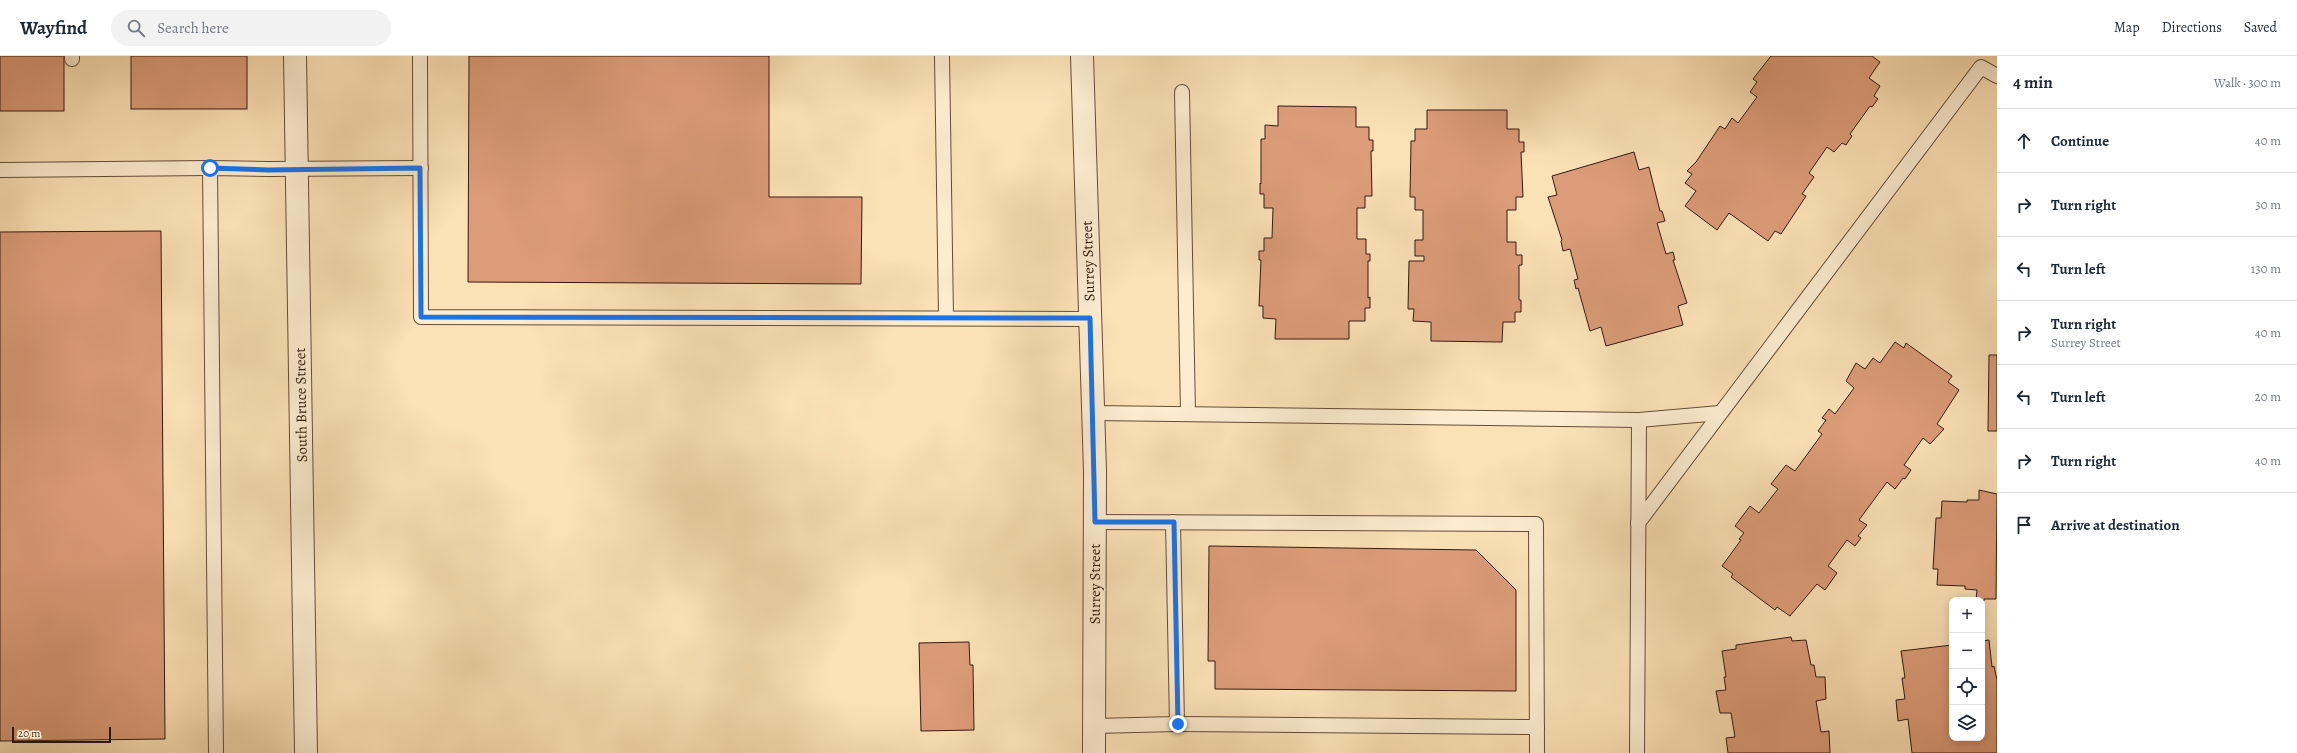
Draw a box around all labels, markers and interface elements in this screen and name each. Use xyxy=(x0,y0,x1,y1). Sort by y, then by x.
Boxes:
search box xyxy=(111,10,391,46)
text: Wayfind xyxy=(20,15,87,41)
icon: search xyxy=(125,17,147,39)
text: Search here xyxy=(157,18,229,38)
text: Map xyxy=(2114,18,2140,37)
text: Directions xyxy=(2162,18,2222,37)
text: Saved xyxy=(2244,18,2277,37)
text: 4 min xyxy=(2013,71,2053,94)
text: Walk · 300 m xyxy=(2214,74,2281,91)
icon: ahead xyxy=(2013,130,2035,152)
text: Continue xyxy=(2051,131,2109,151)
text: 40 m xyxy=(2255,132,2281,149)
route start xyxy=(201,159,219,177)
icon: right xyxy=(2013,194,2035,216)
text: Turn right xyxy=(2051,195,2116,215)
text: 30 m xyxy=(2255,196,2281,213)
street label: Surrey Street xyxy=(1077,220,1099,302)
icon: left xyxy=(2013,258,2035,280)
text: Turn left xyxy=(2051,259,2106,279)
text: 130 m xyxy=(2251,260,2281,277)
text: Turn right xyxy=(2051,314,2116,334)
icon: right xyxy=(2013,322,2035,344)
text: 40 m xyxy=(2255,324,2281,341)
text: Surrey Street xyxy=(2051,334,2121,351)
street label: South Bruce Street xyxy=(290,348,312,462)
icon: left xyxy=(2013,386,2035,408)
text: Turn left xyxy=(2051,387,2106,407)
text: 20 m xyxy=(2255,388,2281,405)
icon: right xyxy=(2013,450,2035,472)
text: Turn right xyxy=(2051,451,2116,471)
text: 40 m xyxy=(2255,452,2281,469)
icon: arrive xyxy=(2013,514,2035,536)
text: Arrive at destination xyxy=(2051,515,2180,535)
street label: Surrey Street xyxy=(1085,544,1105,624)
map controls xyxy=(1949,597,1985,741)
button: + xyxy=(1949,597,1985,633)
button: − xyxy=(1949,633,1985,669)
button: locate xyxy=(1949,669,1985,705)
button: layers xyxy=(1949,705,1985,741)
route end xyxy=(1169,715,1187,733)
scale bar xyxy=(12,725,111,744)
text: 20 m xyxy=(18,726,40,741)

